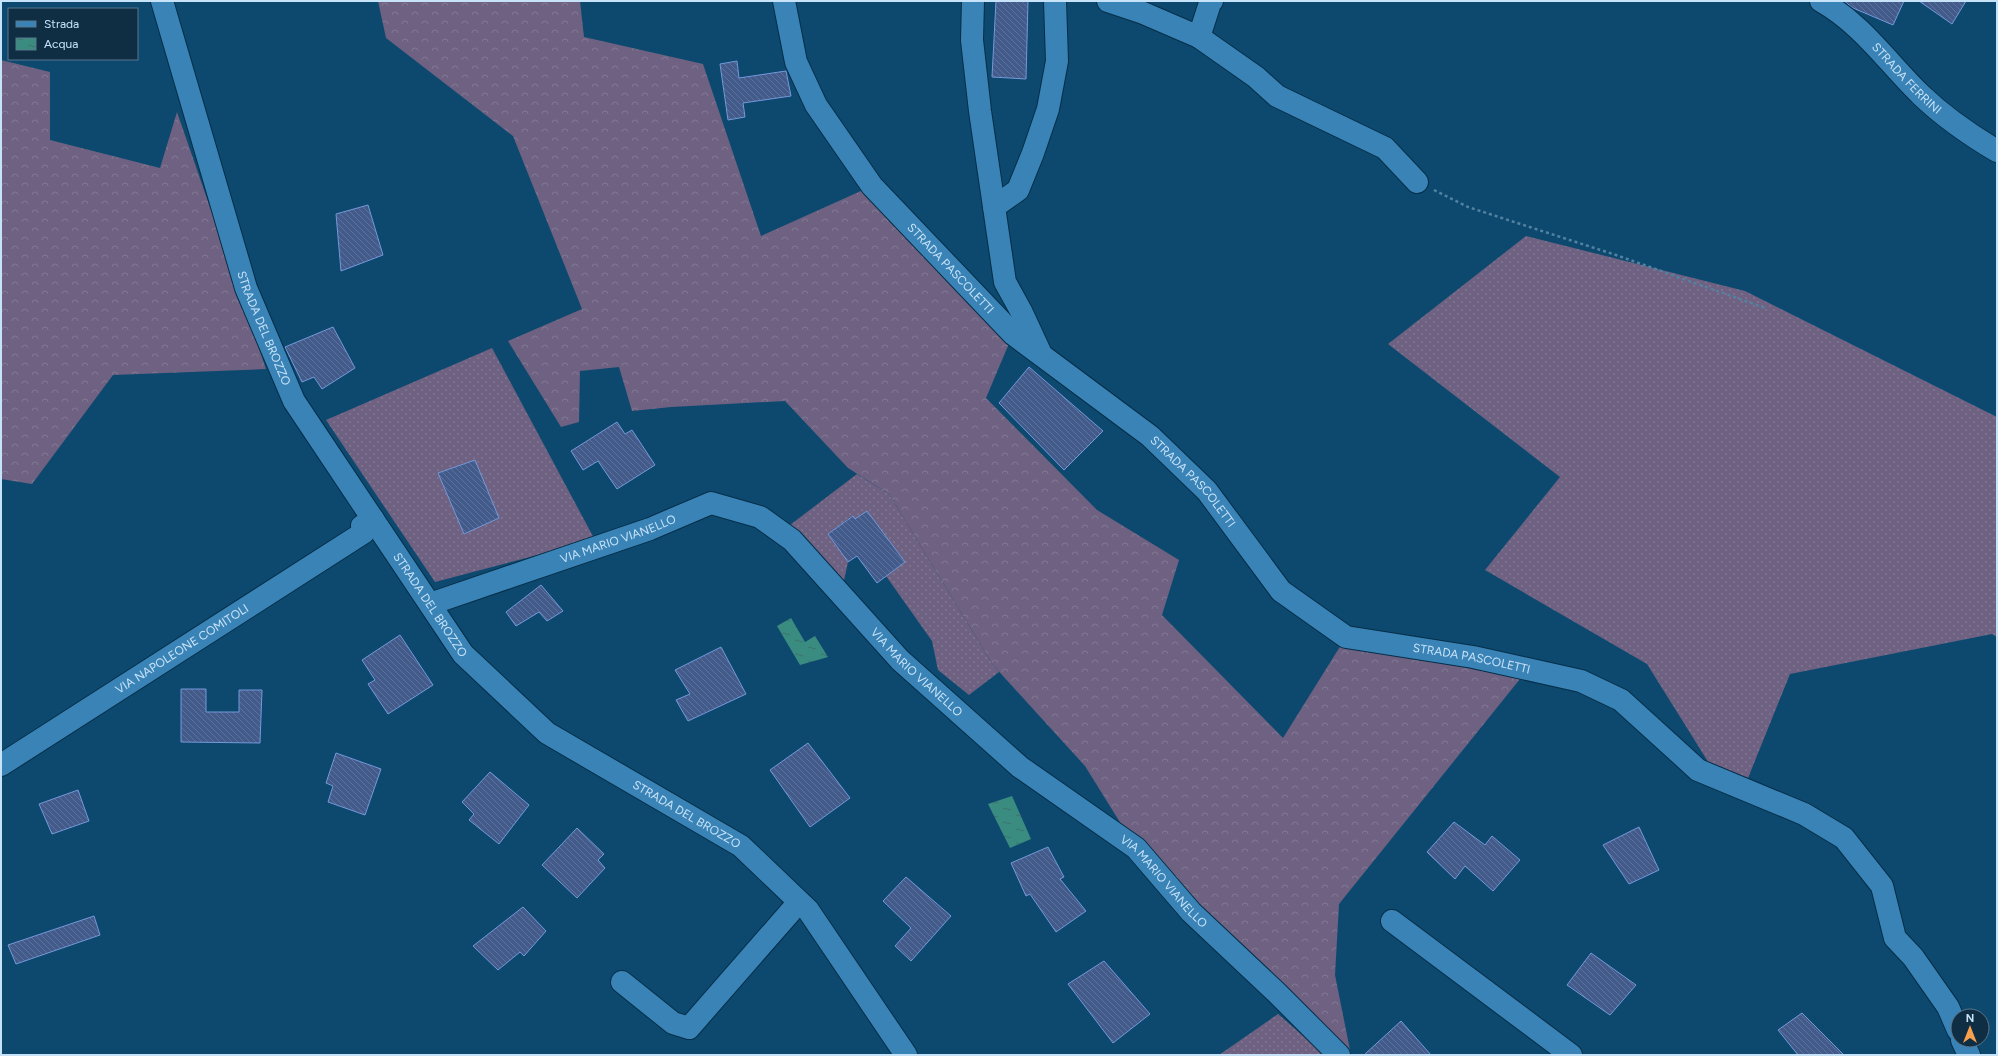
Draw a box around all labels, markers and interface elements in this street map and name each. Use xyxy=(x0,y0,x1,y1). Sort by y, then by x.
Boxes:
legend xyxy=(8,8,138,60)
text: Strada xyxy=(44,17,79,31)
text: Acqua xyxy=(44,37,78,51)
street label: STRADA FERRINI xyxy=(1869,40,1944,117)
street label: STRADA PASCOLETTI xyxy=(904,220,997,317)
street label: STRADA DEL BROZZO xyxy=(234,269,294,388)
street label: STRADA PASCOLETTI xyxy=(1147,433,1238,530)
street label: VIA MARIO VIANELLO xyxy=(558,512,678,566)
street label: STRADA DEL BROZZO xyxy=(390,550,470,660)
street label: VIA NAPOLEONE COMITOLI xyxy=(113,601,251,697)
street label: VIA MARIO VIANELLO xyxy=(868,625,965,719)
street label: STRADA PASCOLETTI xyxy=(1412,641,1532,677)
street label: STRADA DEL BROZZO xyxy=(630,777,743,851)
street label: VIA MARIO VIANELLO xyxy=(1117,832,1210,931)
north arrow xyxy=(1950,1008,1990,1048)
text: N xyxy=(1966,1012,1974,1025)

